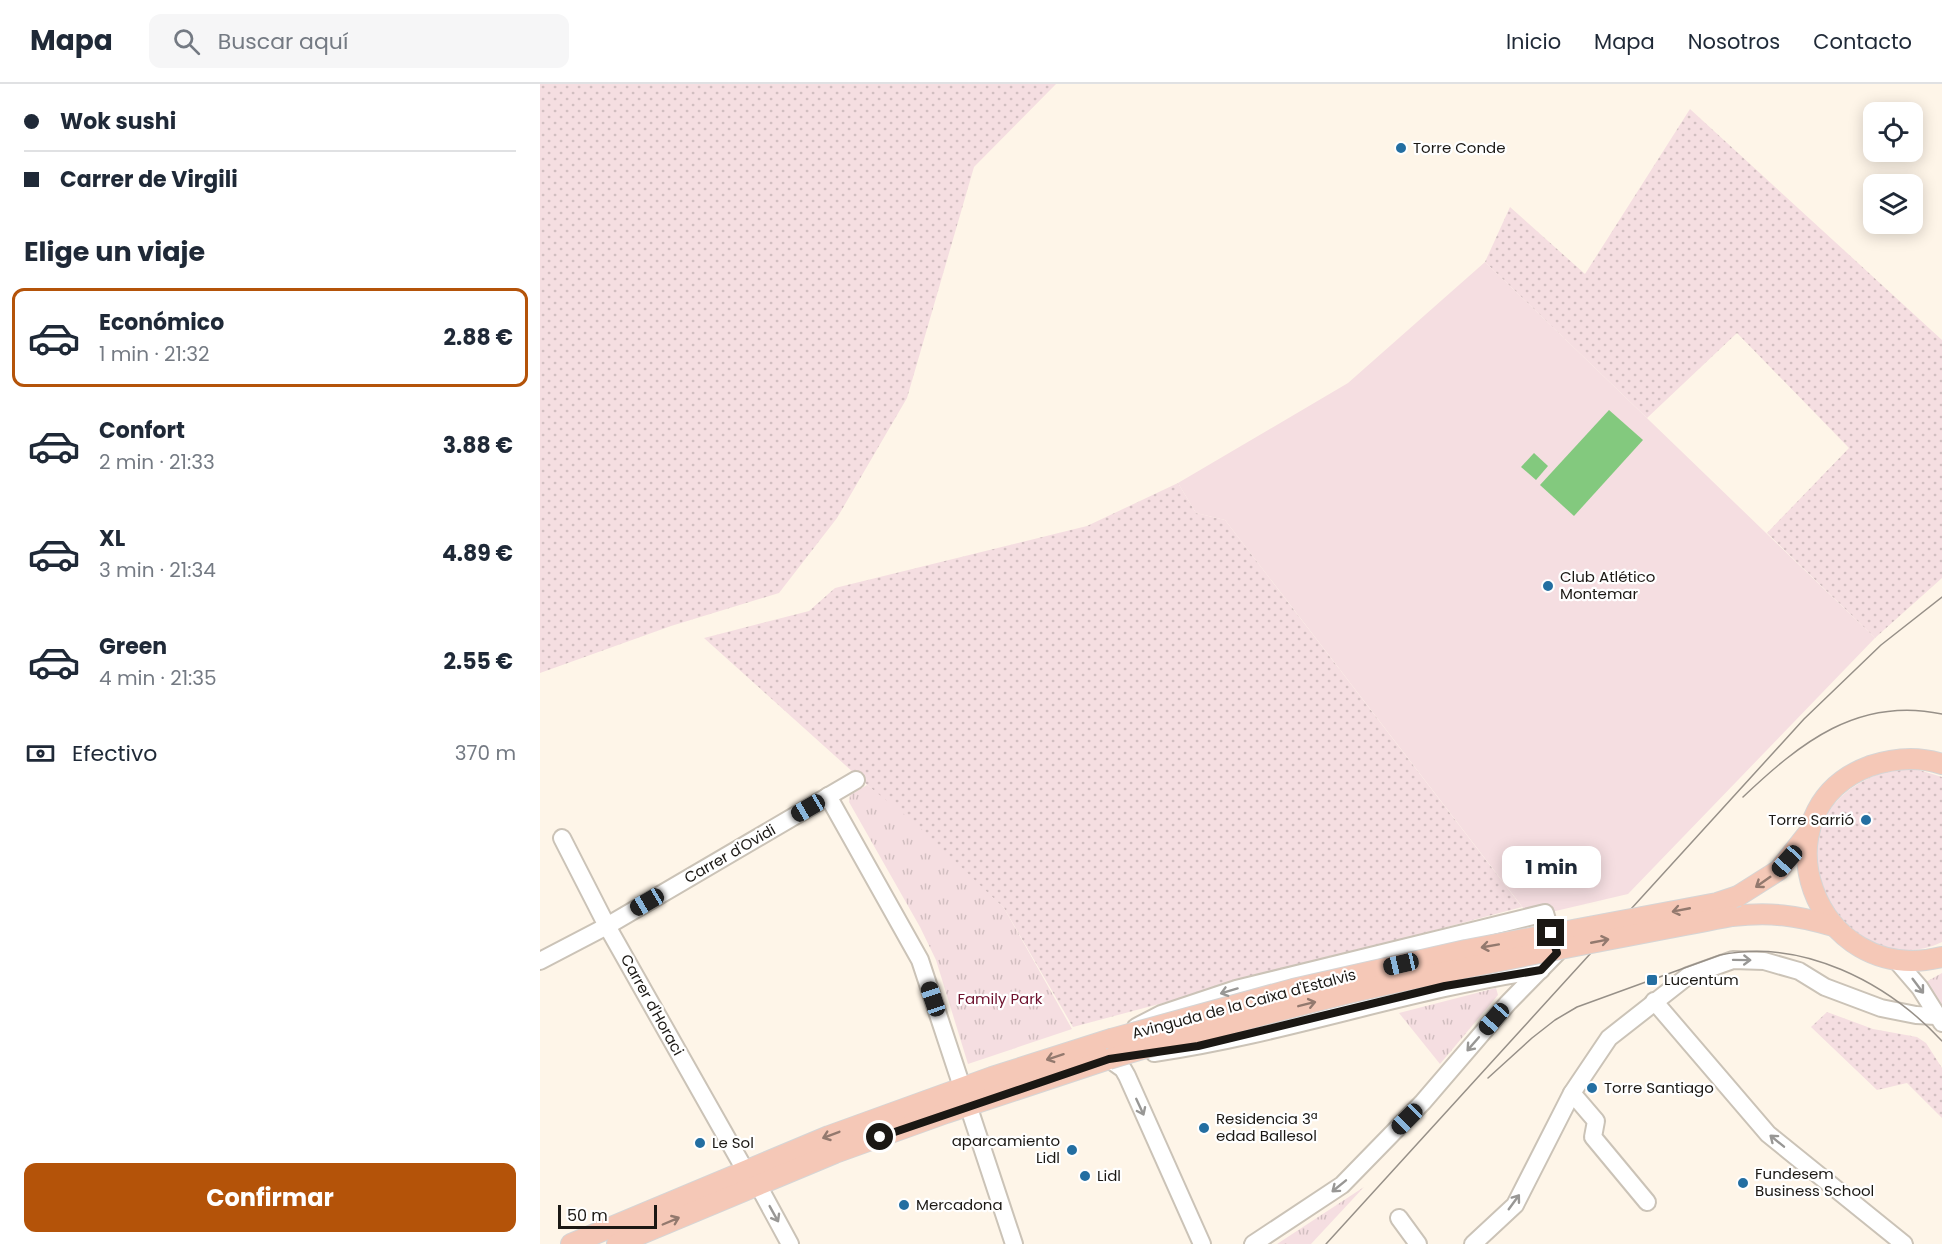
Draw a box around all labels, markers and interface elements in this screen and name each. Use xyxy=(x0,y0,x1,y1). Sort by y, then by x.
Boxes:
search box xyxy=(149,14,569,68)
text: Mapa xyxy=(30,21,113,60)
icon: search xyxy=(170,25,203,58)
text: Buscar aquí xyxy=(218,26,348,57)
text: Inicio xyxy=(1506,27,1561,56)
text: Mapa xyxy=(1594,27,1655,56)
text: Nosotros xyxy=(1688,27,1780,56)
text: Contacto xyxy=(1813,27,1912,56)
map controls xyxy=(1863,102,1923,234)
button: locate xyxy=(1863,102,1923,162)
text: Wok sushi xyxy=(60,106,176,137)
place label: Torre Conde xyxy=(1413,137,1505,158)
marker: Torre Conde xyxy=(1394,141,1408,155)
text: Carrer de Virgili xyxy=(60,164,238,195)
button: layers xyxy=(1863,174,1923,234)
text: Elige un viaje xyxy=(24,233,205,270)
text: Económico xyxy=(99,307,224,338)
icon: car xyxy=(27,311,81,365)
text: 2.88 € xyxy=(444,322,513,353)
text: 1 min · 21:32 xyxy=(99,340,209,368)
text: Confort xyxy=(99,415,185,446)
icon: car xyxy=(27,419,81,473)
text: 3.88 € xyxy=(443,430,513,461)
text: 2 min · 21:33 xyxy=(99,448,215,476)
text: XL xyxy=(99,523,125,554)
icon: car xyxy=(27,527,81,581)
text: 4.89 € xyxy=(442,538,513,569)
text: 3 min · 21:34 xyxy=(99,556,216,584)
place label: Club Atlético Montemar xyxy=(1560,566,1655,604)
marker: Club Atlético Montemar xyxy=(1541,579,1555,593)
text: Green xyxy=(99,631,167,662)
icon: car xyxy=(27,635,81,689)
text: 2.55 € xyxy=(443,646,513,677)
text: 4 min · 21:35 xyxy=(99,664,217,692)
icon: cash xyxy=(24,737,57,770)
text: Efectivo xyxy=(72,738,157,769)
text: 370 m xyxy=(455,739,516,767)
car xyxy=(788,791,828,825)
place label: Torre Sarrió xyxy=(1768,809,1854,830)
marker: Torre Sarrió xyxy=(1859,813,1873,827)
street label: Carrer d'Ovidi xyxy=(680,819,779,888)
car xyxy=(1768,842,1806,880)
callout: 1 min xyxy=(1502,846,1600,888)
text: 1 min xyxy=(1525,853,1578,881)
one-way arrow xyxy=(1755,876,1772,888)
car xyxy=(627,885,667,919)
one-way arrow xyxy=(1672,905,1692,916)
route end xyxy=(1537,919,1564,946)
one-way arrow xyxy=(1590,935,1609,946)
one-way arrow xyxy=(1480,940,1500,951)
street label: Carrer d'Horaci xyxy=(616,950,689,1059)
car xyxy=(1381,951,1421,977)
one-way arrow xyxy=(1732,954,1751,966)
street label: Avinguda de la Caixa d'Estalvis xyxy=(1130,963,1358,1044)
place label: Lucentum xyxy=(1664,969,1739,990)
marker: Lucentum xyxy=(1645,973,1659,987)
one-way arrow xyxy=(1912,978,1924,994)
car xyxy=(919,979,947,1019)
one-way arrow xyxy=(1220,986,1239,997)
park label: Family Park xyxy=(957,988,1043,1009)
one-way arrow xyxy=(1297,997,1316,1009)
car xyxy=(1475,1000,1513,1038)
one-way arrow xyxy=(1466,1036,1479,1052)
one-way arrow xyxy=(1046,1052,1065,1063)
place label: Torre Santiago xyxy=(1604,1077,1714,1098)
marker: Torre Santiago xyxy=(1585,1081,1599,1095)
one-way arrow xyxy=(1134,1097,1146,1115)
car xyxy=(1388,1100,1426,1138)
place label: Residencia 3ª edad Ballesol xyxy=(1216,1108,1318,1146)
marker: Residencia 3ª edad Ballesol xyxy=(1197,1121,1211,1135)
route start xyxy=(866,1123,893,1150)
one-way arrow xyxy=(823,1130,841,1141)
place label: aparcamiento Lidl xyxy=(952,1130,1060,1168)
place label: Le Sol xyxy=(712,1132,754,1153)
one-way arrow xyxy=(1770,1134,1785,1148)
marker: Le Sol xyxy=(693,1136,707,1150)
marker: aparcamiento Lidl xyxy=(1065,1143,1079,1157)
button: Confirmar xyxy=(24,1163,516,1232)
place label: Fundesem Business School xyxy=(1755,1163,1874,1201)
place label: Lidl xyxy=(1097,1165,1121,1186)
marker: Lidl xyxy=(1078,1169,1092,1183)
marker: Fundesem Business School xyxy=(1736,1176,1750,1190)
one-way arrow xyxy=(1332,1179,1347,1193)
place label: Mercadona xyxy=(916,1194,1003,1215)
one-way arrow xyxy=(1508,1195,1520,1211)
marker: Mercadona xyxy=(897,1198,911,1212)
scale bar xyxy=(558,1202,657,1230)
text: 50 m xyxy=(567,1204,608,1227)
one-way arrow xyxy=(769,1205,780,1223)
one-way arrow xyxy=(662,1215,680,1226)

